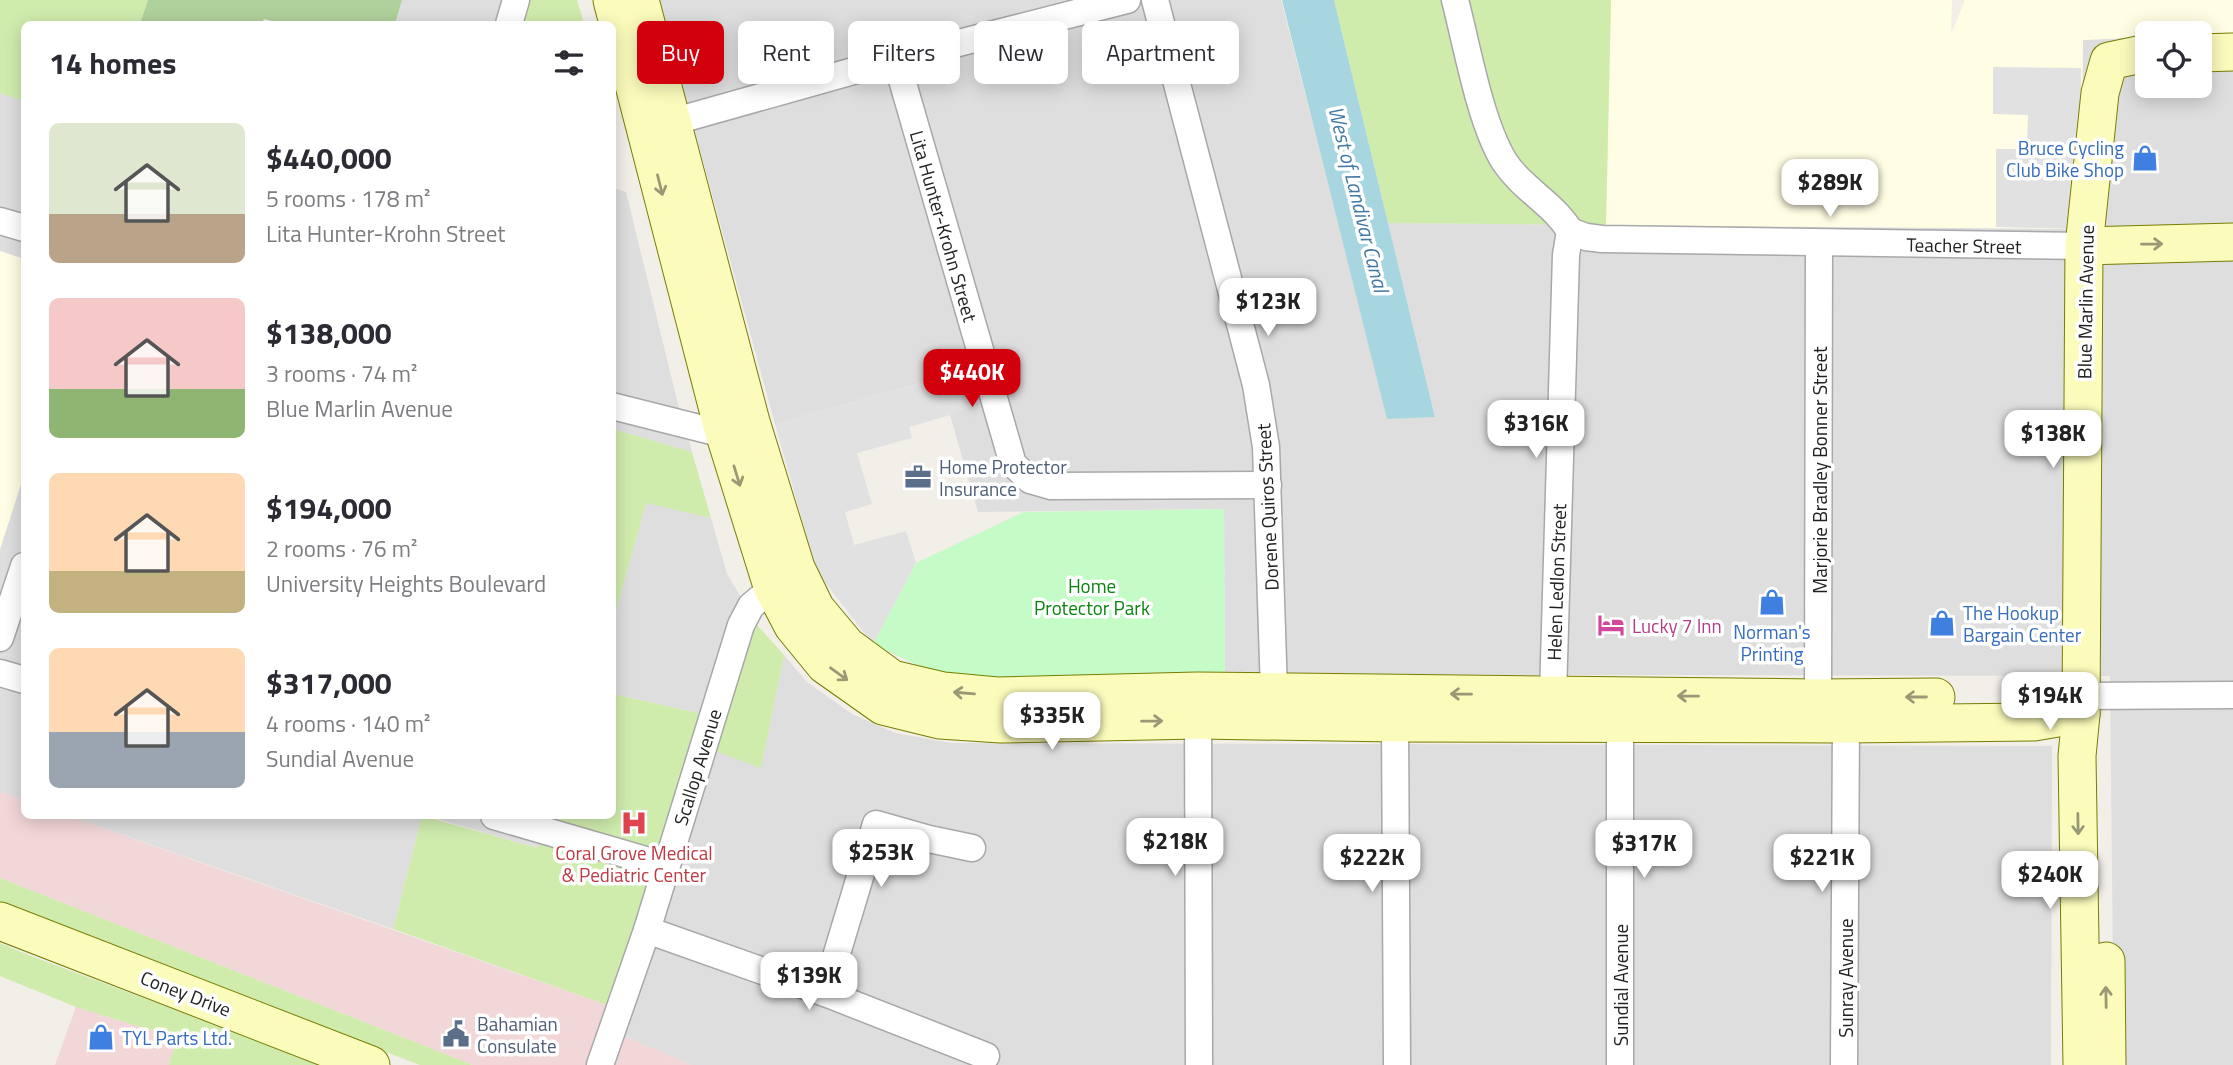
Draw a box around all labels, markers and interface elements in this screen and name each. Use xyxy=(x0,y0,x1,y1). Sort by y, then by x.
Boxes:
chip: Buy xyxy=(637,21,724,84)
chip: Rent xyxy=(738,21,834,84)
chip: Filters xyxy=(848,21,960,84)
chip: New xyxy=(974,21,1068,84)
chip: Apartment xyxy=(1082,21,1239,84)
map controls xyxy=(2135,21,2212,98)
button: locate xyxy=(2135,21,2212,98)
text: 14 homes xyxy=(49,40,176,86)
icon: filters xyxy=(550,44,588,82)
water label: West of Landivar Canal xyxy=(1320,103,1398,298)
street label: Lita Hunter-Krohn Street xyxy=(903,127,985,325)
place label: Bruce Cycling Club Bike Shop xyxy=(2006,133,2124,184)
text: $440,000 xyxy=(266,135,392,181)
shop icon: Bruce Cycling Club Bike Shop xyxy=(2130,143,2160,173)
icon: home xyxy=(105,151,189,235)
pin: $289K xyxy=(1781,160,1879,219)
text: $289K xyxy=(1797,164,1863,199)
one-way arrow xyxy=(654,173,667,196)
text: 5 rooms · 178 m² xyxy=(266,181,430,216)
text: Lita Hunter-Krohn Street xyxy=(266,216,505,251)
street label: Blue Marlin Avenue xyxy=(2069,225,2101,379)
street label: Teacher Street xyxy=(1906,229,2022,261)
one-way arrow xyxy=(2140,237,2163,251)
pin: $123K xyxy=(1219,278,1317,338)
text: $123K xyxy=(1235,283,1301,318)
text: $138,000 xyxy=(266,310,392,356)
icon: home xyxy=(105,326,189,410)
street label: Marjorie Bradley Bonner Street xyxy=(1805,346,1834,594)
pin: $440K xyxy=(923,350,1021,409)
text: $440K xyxy=(939,354,1005,389)
text: 3 rooms · 74 m² xyxy=(266,356,417,391)
text: Blue Marlin Avenue xyxy=(266,391,453,426)
pin: $316K xyxy=(1487,400,1585,460)
text: $316K xyxy=(1503,405,1569,440)
pin: $138K xyxy=(2004,410,2102,470)
text: $138K xyxy=(2020,415,2086,450)
street label: Dorene Quiros Street xyxy=(1248,422,1286,591)
place label: Home Protector Insurance xyxy=(939,452,1067,503)
office icon: Home Protector Insurance xyxy=(903,462,933,492)
one-way arrow xyxy=(732,464,745,486)
text: $194,000 xyxy=(266,485,392,531)
icon: home xyxy=(105,501,189,585)
street label: Helen Ledlon Street xyxy=(1539,503,1573,661)
text: 2 rooms · 76 m² xyxy=(266,531,417,566)
text: University Heights Boulevard xyxy=(266,566,546,601)
park label: Home Protector Park xyxy=(1034,571,1150,622)
shop icon: Norman's Printing xyxy=(1757,587,1787,617)
place label: The Hookup Bargain Center xyxy=(1963,598,2082,649)
shop icon: The Hookup Bargain Center xyxy=(1927,608,1957,638)
hotel icon: Lucky 7 Inn xyxy=(1596,610,1626,640)
place label: Lucky 7 Inn xyxy=(1632,611,1722,640)
place label: Norman's Printing xyxy=(1733,617,1811,668)
text: $317,000 xyxy=(266,660,392,706)
one-way arrow xyxy=(829,667,848,681)
pin: $194K xyxy=(2001,672,2099,732)
icon: home xyxy=(105,676,189,760)
text: $194K xyxy=(2017,677,2083,712)
one-way arrow xyxy=(953,686,976,699)
one-way arrow xyxy=(1449,687,1472,700)
one-way arrow xyxy=(1677,690,1700,703)
one-way arrow xyxy=(1904,690,1927,704)
pin: $335K xyxy=(1003,692,1101,752)
text: $335K xyxy=(1019,697,1085,732)
street label: Scallop Avenue xyxy=(666,705,728,829)
text: 4 rooms · 140 m² xyxy=(266,706,430,741)
one-way arrow xyxy=(1140,714,1163,728)
text: Sundial Avenue xyxy=(266,741,414,776)
hospital icon: Coral Grove Medical & Pediatric Center xyxy=(619,808,649,838)
one-way arrow xyxy=(2071,812,2085,835)
pin: $218K xyxy=(1126,818,1224,878)
pin: $317K xyxy=(1595,820,1693,880)
text: $218K xyxy=(1142,823,1208,858)
text: $317K xyxy=(1611,825,1677,860)
pin: $253K xyxy=(832,830,930,889)
text: $253K xyxy=(848,834,914,869)
pin: $222K xyxy=(1323,834,1421,894)
pin: $221K xyxy=(1773,834,1871,894)
place label: Coral Grove Medical & Pediatric Center xyxy=(555,838,713,889)
text: $222K xyxy=(1339,839,1405,874)
text: $221K xyxy=(1789,839,1855,874)
pin: $240K xyxy=(2001,852,2099,911)
text: $240K xyxy=(2017,856,2083,891)
street label: Sunray Avenue xyxy=(1831,918,1860,1038)
street label: Sundial Avenue xyxy=(1606,924,1635,1046)
pin: $139K xyxy=(760,953,858,1012)
text: $139K xyxy=(776,957,842,992)
street label: Coney Drive xyxy=(137,962,235,1024)
one-way arrow xyxy=(2099,986,2113,1009)
place label: Bahamian Consulate xyxy=(477,1009,558,1060)
public building icon: Bahamian Consulate xyxy=(441,1019,471,1049)
shop icon: TYL Parts Ltd. xyxy=(86,1022,116,1052)
place label: TYL Parts Ltd. xyxy=(122,1023,232,1052)

